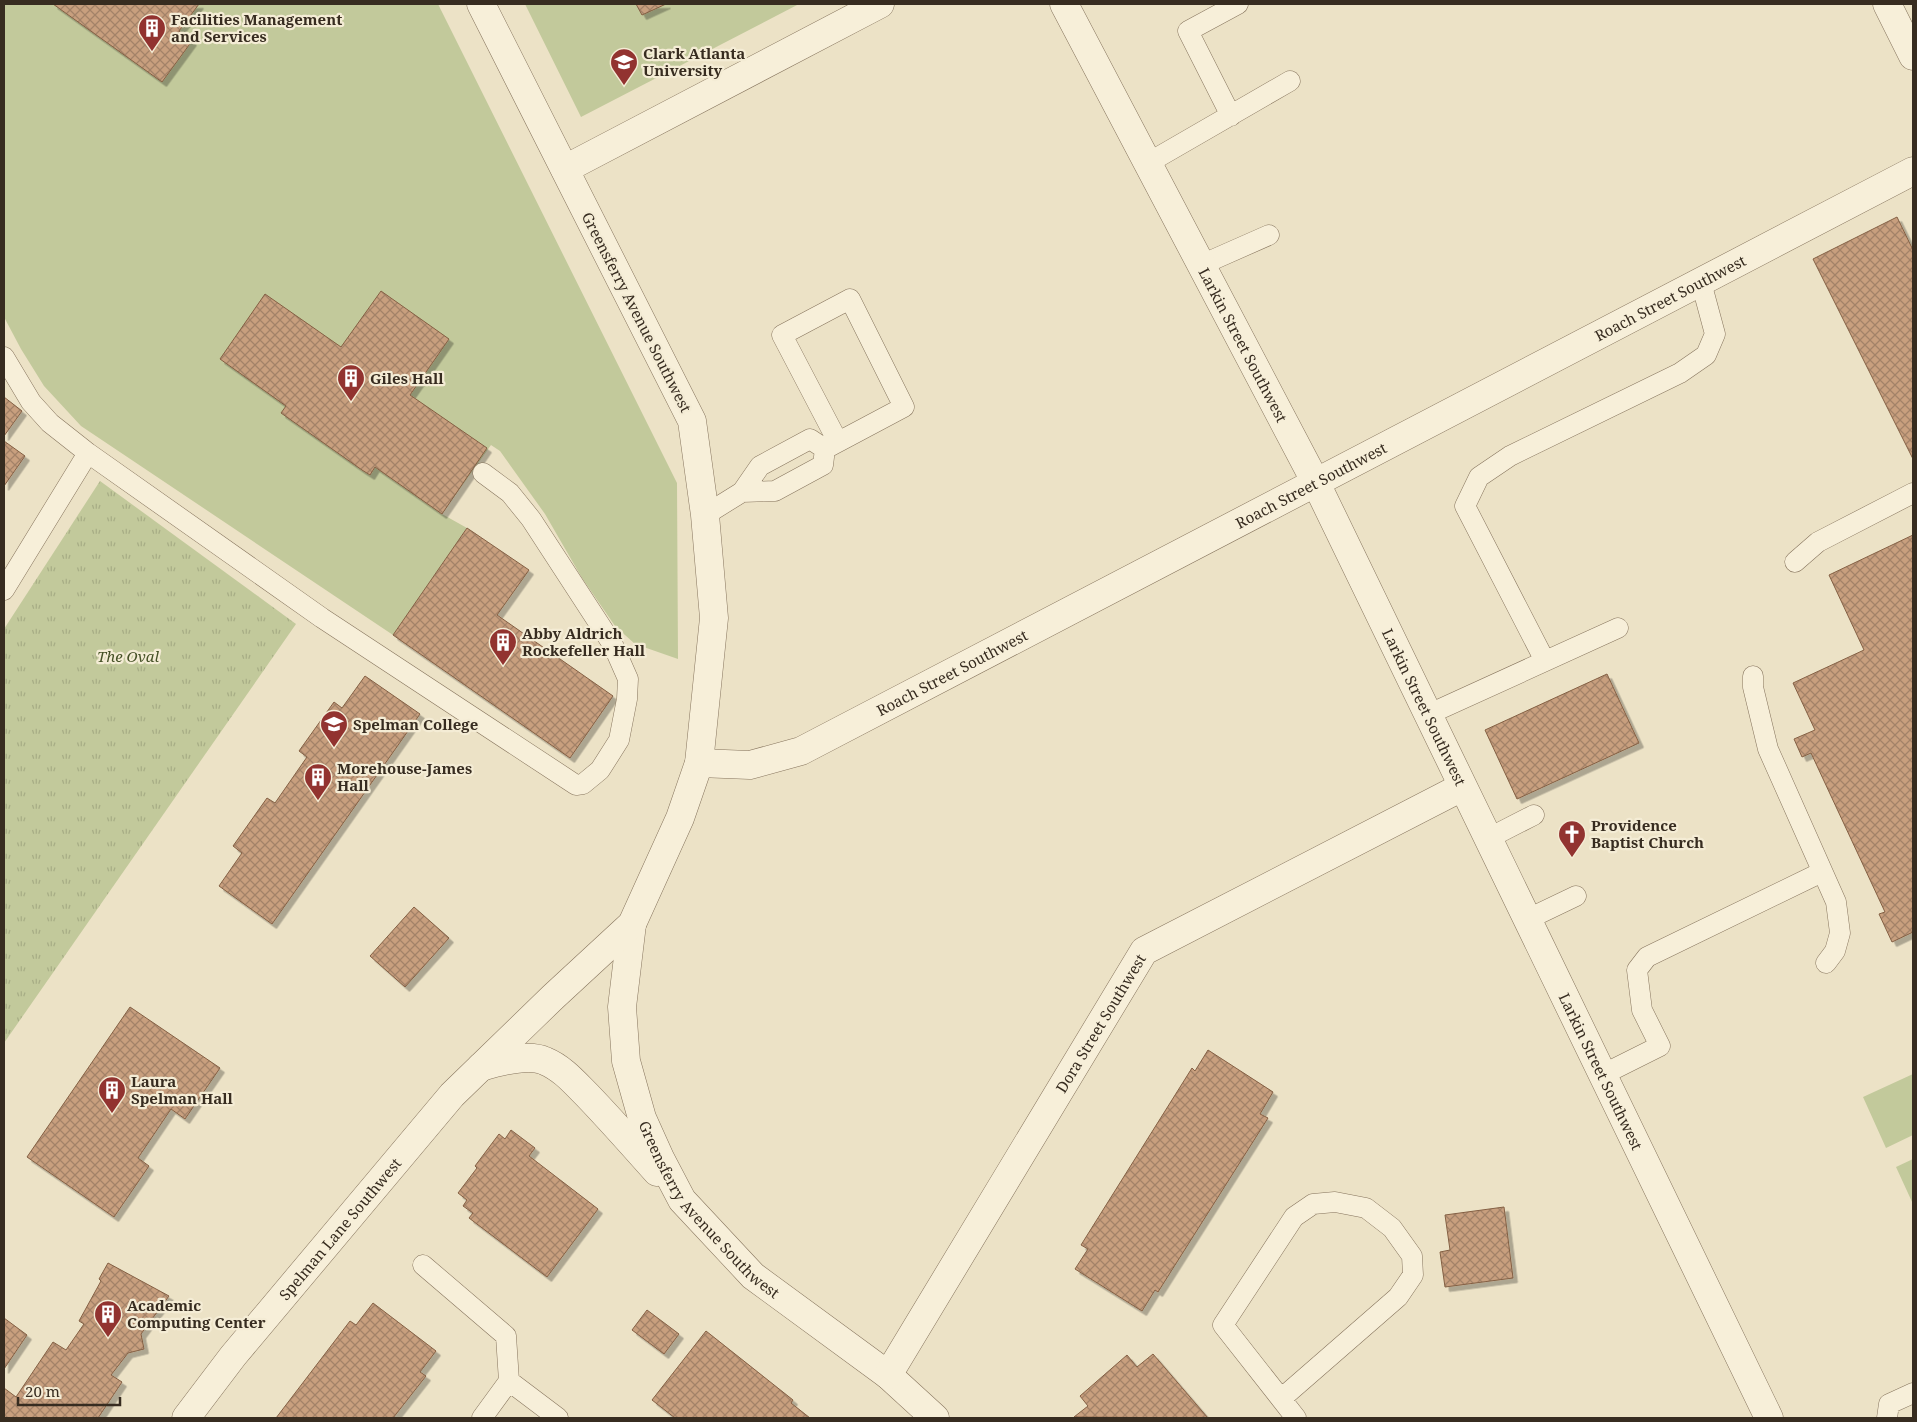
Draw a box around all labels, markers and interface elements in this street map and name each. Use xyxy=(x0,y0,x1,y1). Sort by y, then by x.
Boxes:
place label: Facilities Management and Services xyxy=(171,9,342,46)
building icon: Facilities Management and Services xyxy=(137,13,167,52)
place label: Clark Atlanta University xyxy=(643,43,745,80)
school or university icon: Clark Atlanta University xyxy=(609,47,639,86)
street label: Greensferry Avenue Southwest xyxy=(578,209,696,415)
street label: Roach Street Southwest xyxy=(1591,250,1749,345)
street label: Larkin Street Southwest xyxy=(1194,264,1292,426)
building icon: Giles Hall xyxy=(336,363,366,402)
place label: Giles Hall xyxy=(370,368,444,388)
street label: Roach Street Southwest xyxy=(1232,437,1390,533)
place label: Abby Aldrich Rockefeller Hall xyxy=(522,623,646,660)
street label: Roach Street Southwest xyxy=(873,625,1031,720)
street label: Larkin Street Southwest xyxy=(1378,625,1471,789)
building icon: Abby Aldrich Rockefeller Hall xyxy=(488,627,518,666)
park label: The Oval xyxy=(97,646,159,666)
school or university icon: Spelman College xyxy=(319,709,349,748)
place label: Spelman College xyxy=(353,714,478,734)
place label: Morehouse-James Hall xyxy=(337,758,472,795)
building icon: Morehouse-James Hall xyxy=(303,762,333,801)
place label: Providence Baptist Church xyxy=(1591,815,1704,852)
church icon: Providence Baptist Church xyxy=(1557,819,1587,858)
street label: Dora Street Southwest xyxy=(1051,950,1150,1096)
street label: Larkin Street Southwest xyxy=(1555,990,1648,1153)
place label: Laura Spelman Hall xyxy=(131,1071,233,1108)
building icon: Laura Spelman Hall xyxy=(97,1075,127,1114)
street label: Greensferry Avenue Southwest xyxy=(635,1118,784,1302)
street label: Spelman Lane Southwest xyxy=(274,1153,405,1304)
place label: Academic Computing Center xyxy=(127,1295,266,1332)
building icon: Academic Computing Center xyxy=(93,1299,123,1338)
scale bar xyxy=(18,1374,120,1406)
text: 20 m xyxy=(25,1381,60,1401)

